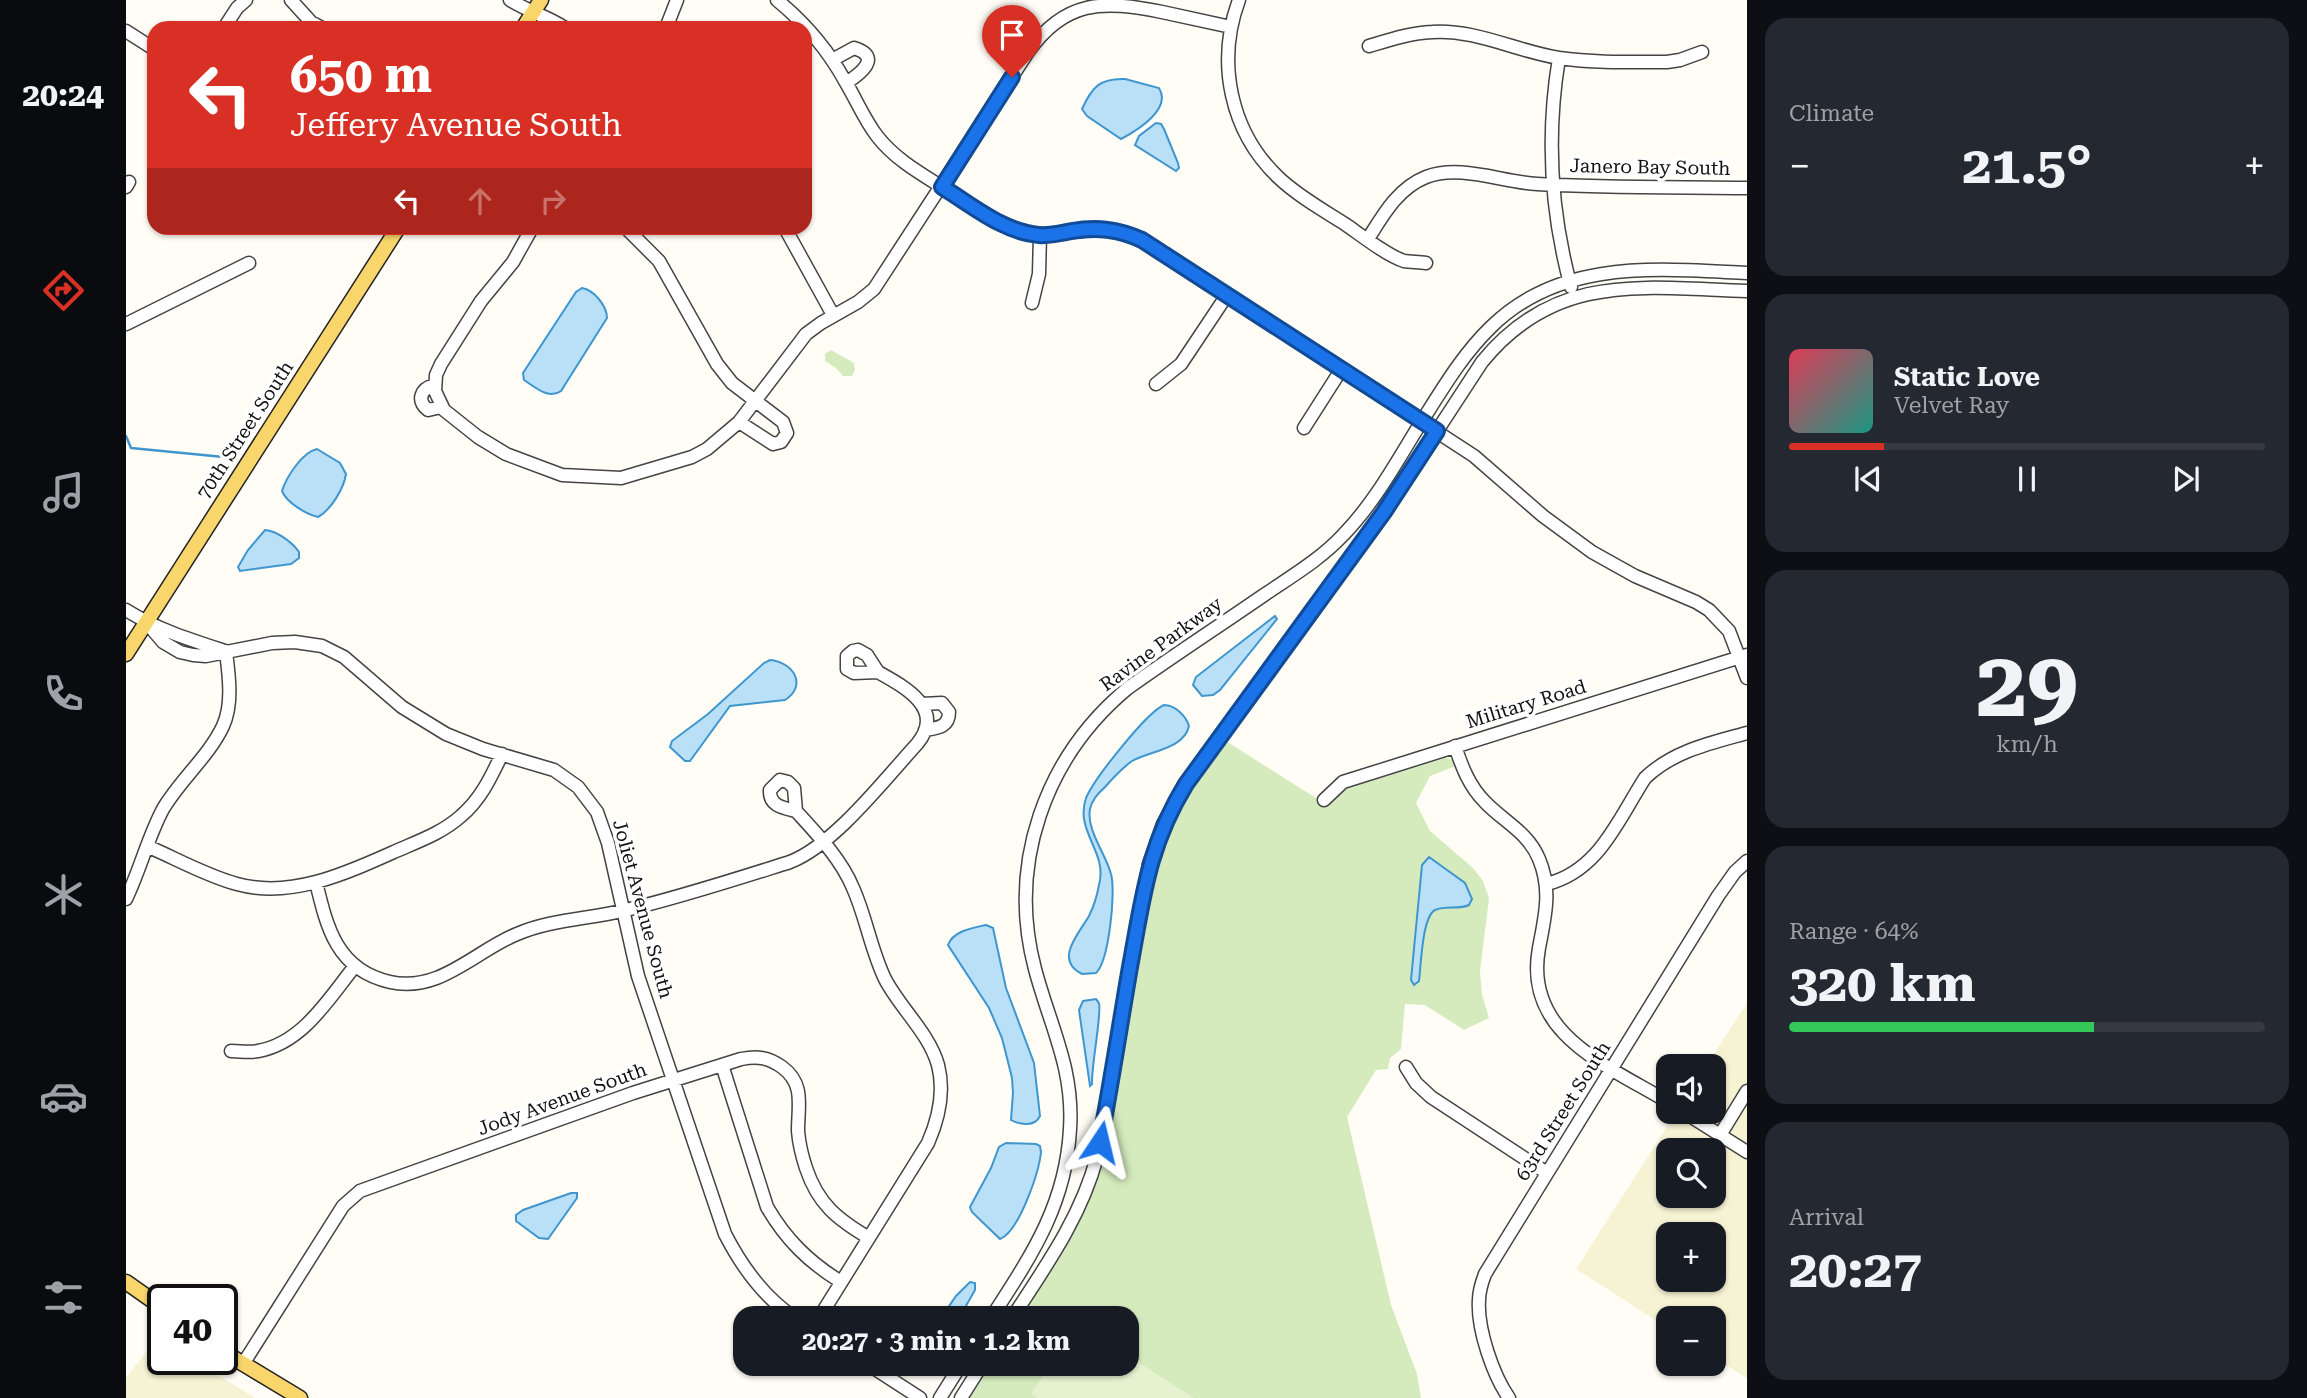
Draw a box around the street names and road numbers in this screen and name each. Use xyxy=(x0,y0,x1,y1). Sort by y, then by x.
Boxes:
street label: Janero Bay South xyxy=(1569,154,1731,180)
street label: 70th Street South xyxy=(192,357,298,503)
street label: Ravine Parkway xyxy=(1095,591,1227,696)
street label: Military Road xyxy=(1463,675,1589,733)
street label: Joliet Avenue South xyxy=(608,817,678,1001)
street label: 63rd Street South xyxy=(1511,1037,1615,1185)
street label: Jody Avenue South xyxy=(474,1058,650,1140)

